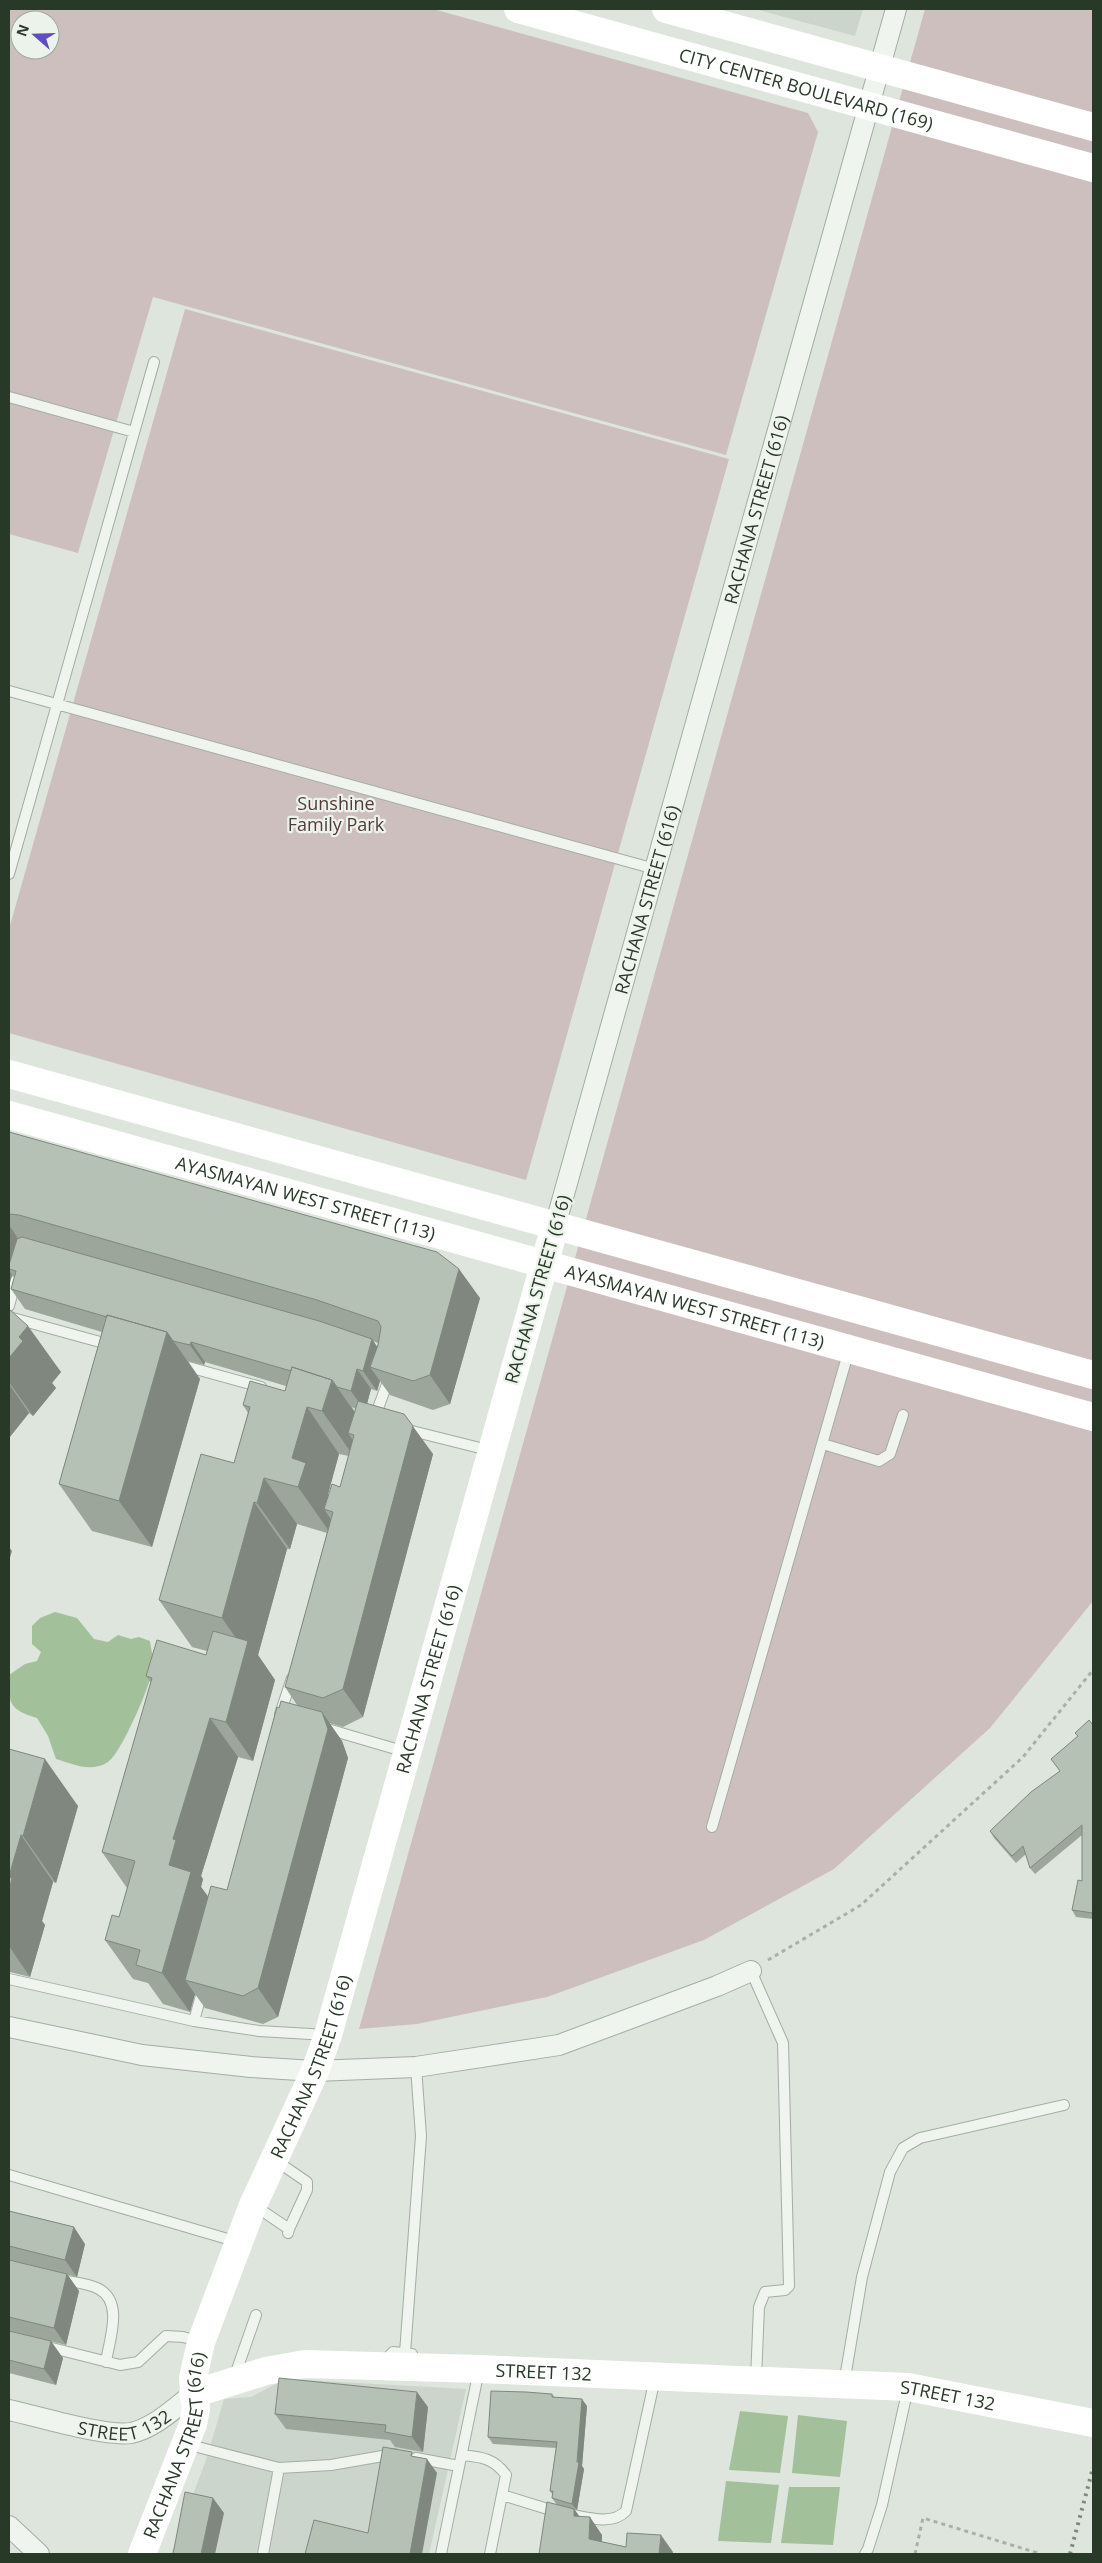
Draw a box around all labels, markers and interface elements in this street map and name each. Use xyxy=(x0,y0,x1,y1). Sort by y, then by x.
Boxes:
north arrow xyxy=(10,10,60,60)
text: N xyxy=(11,22,33,39)
street label: CITY CENTER BOULEVARD (169) xyxy=(677,42,936,135)
street label: RACHANA STREET (616) xyxy=(718,412,794,607)
park label: Sunshine Family Park xyxy=(288,791,385,836)
street label: RACHANA STREET (616) xyxy=(609,802,684,997)
street label: AYASMAYAN WEST STREET (113) xyxy=(173,1150,438,1245)
street label: RACHANA STREET (616) xyxy=(499,1192,575,1386)
street label: AYASMAYAN WEST STREET (113) xyxy=(562,1259,827,1354)
street label: RACHANA STREET (616) xyxy=(390,1582,466,1776)
street label: RACHANA STREET (616) xyxy=(264,1972,356,2162)
street label: RACHANA STREET (616) xyxy=(137,2350,210,2542)
street label: STREET 132 xyxy=(495,2358,592,2386)
street label: STREET 132 xyxy=(900,2375,997,2416)
street label: STREET 132 xyxy=(75,2404,176,2446)

